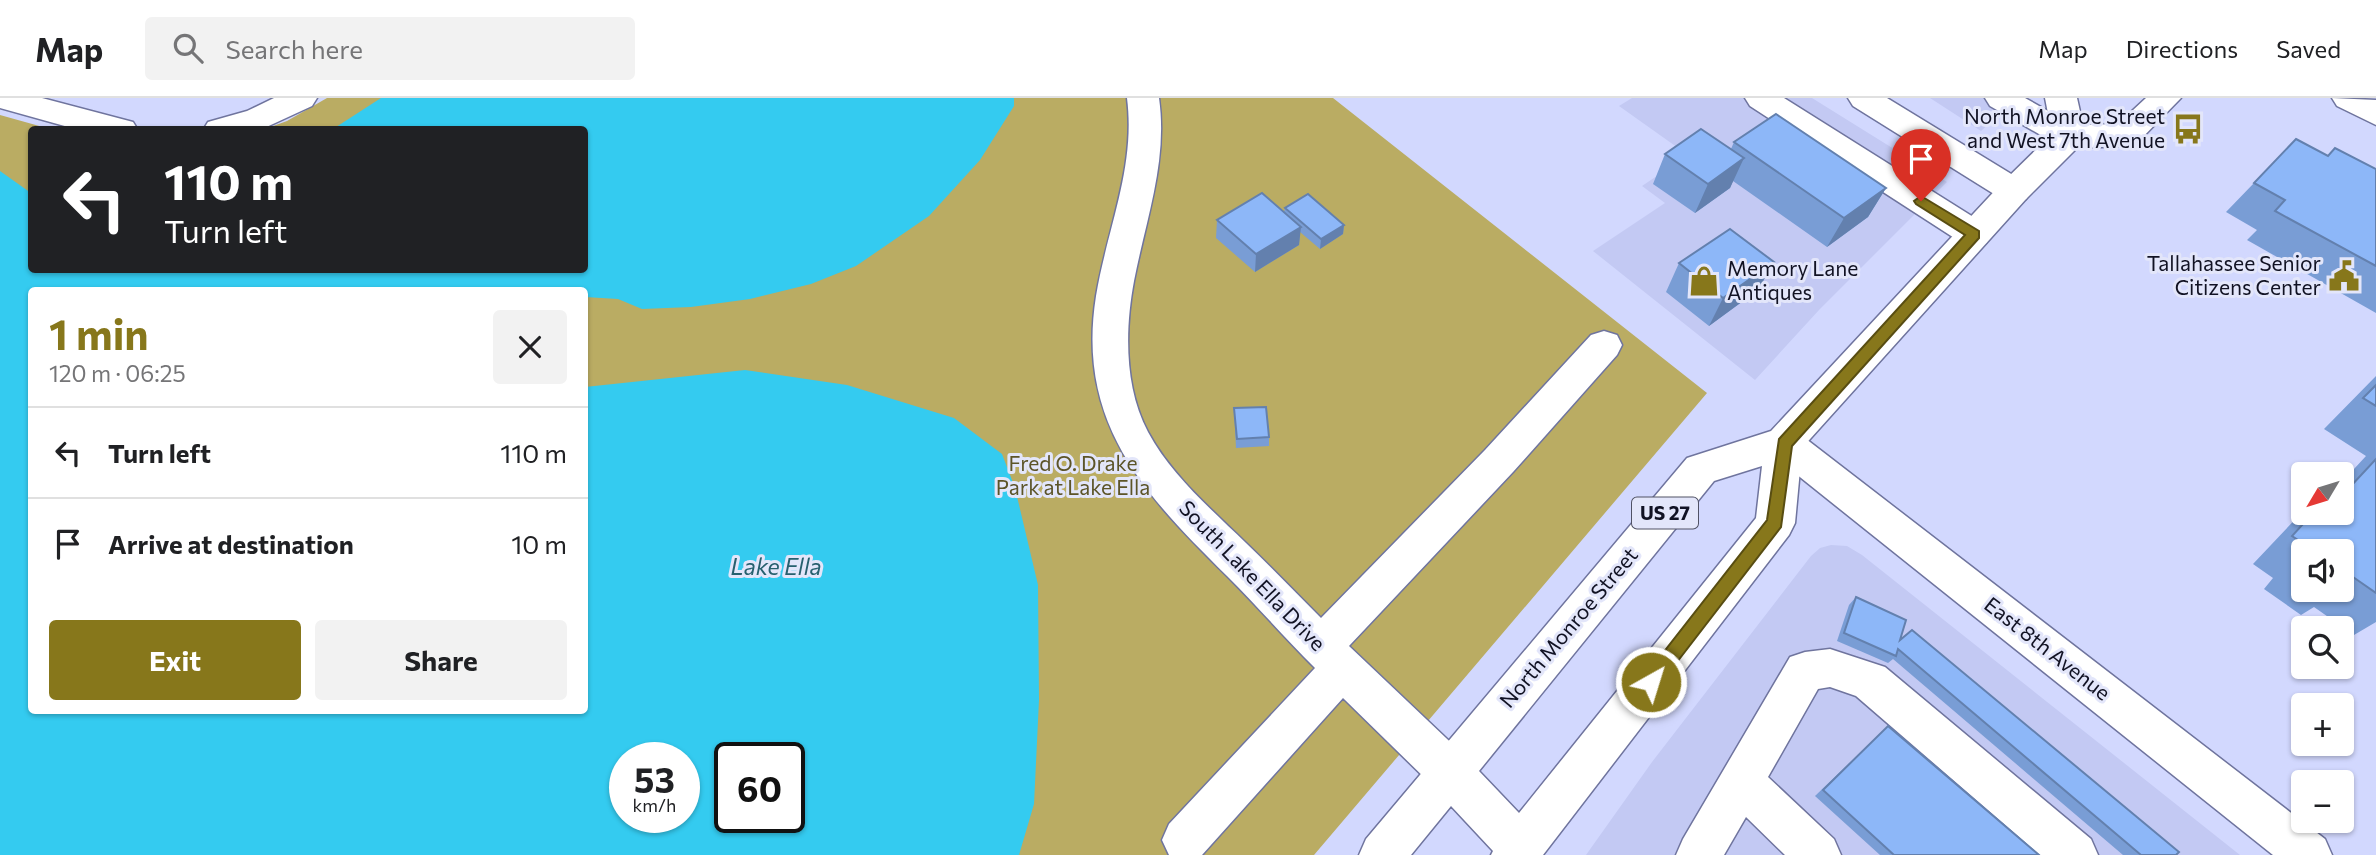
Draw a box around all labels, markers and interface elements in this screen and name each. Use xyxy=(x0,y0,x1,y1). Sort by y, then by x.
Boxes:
search box xyxy=(145,17,635,80)
text: Map xyxy=(35,28,103,69)
icon: search xyxy=(169,29,207,67)
text: Search here xyxy=(225,33,363,64)
text: Map xyxy=(2038,34,2088,63)
text: Directions xyxy=(2126,34,2238,63)
text: Saved xyxy=(2276,34,2341,63)
place label: North Monroe Street and West 7th Avenue xyxy=(1964,103,2165,152)
bus stop icon: North Monroe Street and West 7th Avenue xyxy=(2171,112,2205,146)
pin xyxy=(1891,129,1951,201)
icon: arrive xyxy=(1902,140,1940,178)
text: 110 m xyxy=(164,150,293,210)
icon: left xyxy=(49,154,140,245)
text: Turn left xyxy=(164,210,288,250)
place label: Tallahassee Senior Citizens Center xyxy=(2147,250,2321,299)
place label: Memory Lane Antiques xyxy=(1727,255,1858,304)
public building icon: Tallahassee Senior Citizens Center xyxy=(2327,259,2361,293)
shop icon: Memory Lane Antiques xyxy=(1687,264,1721,298)
text: 1 min xyxy=(49,307,149,359)
button: close xyxy=(493,310,567,384)
text: 120 m · 06:25 xyxy=(49,359,186,387)
icon: left xyxy=(49,434,87,472)
text: Turn left xyxy=(108,437,211,468)
text: 110 m xyxy=(500,437,567,468)
park label: Fred O. Drake Park at Lake Ella xyxy=(996,450,1150,499)
north arrow xyxy=(2291,462,2354,525)
map controls xyxy=(2291,462,2354,833)
street label: South Lake Ella Drive xyxy=(1175,495,1331,655)
road number: US 27 xyxy=(1632,498,1698,528)
icon: arrive xyxy=(49,525,87,563)
text: Arrive at destination xyxy=(108,528,354,559)
text: 10 m xyxy=(511,528,567,559)
button: sound xyxy=(2291,539,2354,602)
street label: North Monroe Street xyxy=(1494,542,1642,712)
water label: Lake Ella xyxy=(730,552,822,580)
street label: East 8th Avenue xyxy=(1980,591,2116,705)
button: search xyxy=(2291,616,2354,679)
button: Exit xyxy=(49,620,301,700)
button: Share xyxy=(315,620,567,700)
position arrow xyxy=(1614,645,1688,719)
button: + xyxy=(2291,693,2354,756)
speed limit sign: 60 xyxy=(714,742,805,833)
text: 53 xyxy=(634,757,675,800)
button: − xyxy=(2291,770,2354,833)
text: km/h xyxy=(633,794,676,816)

